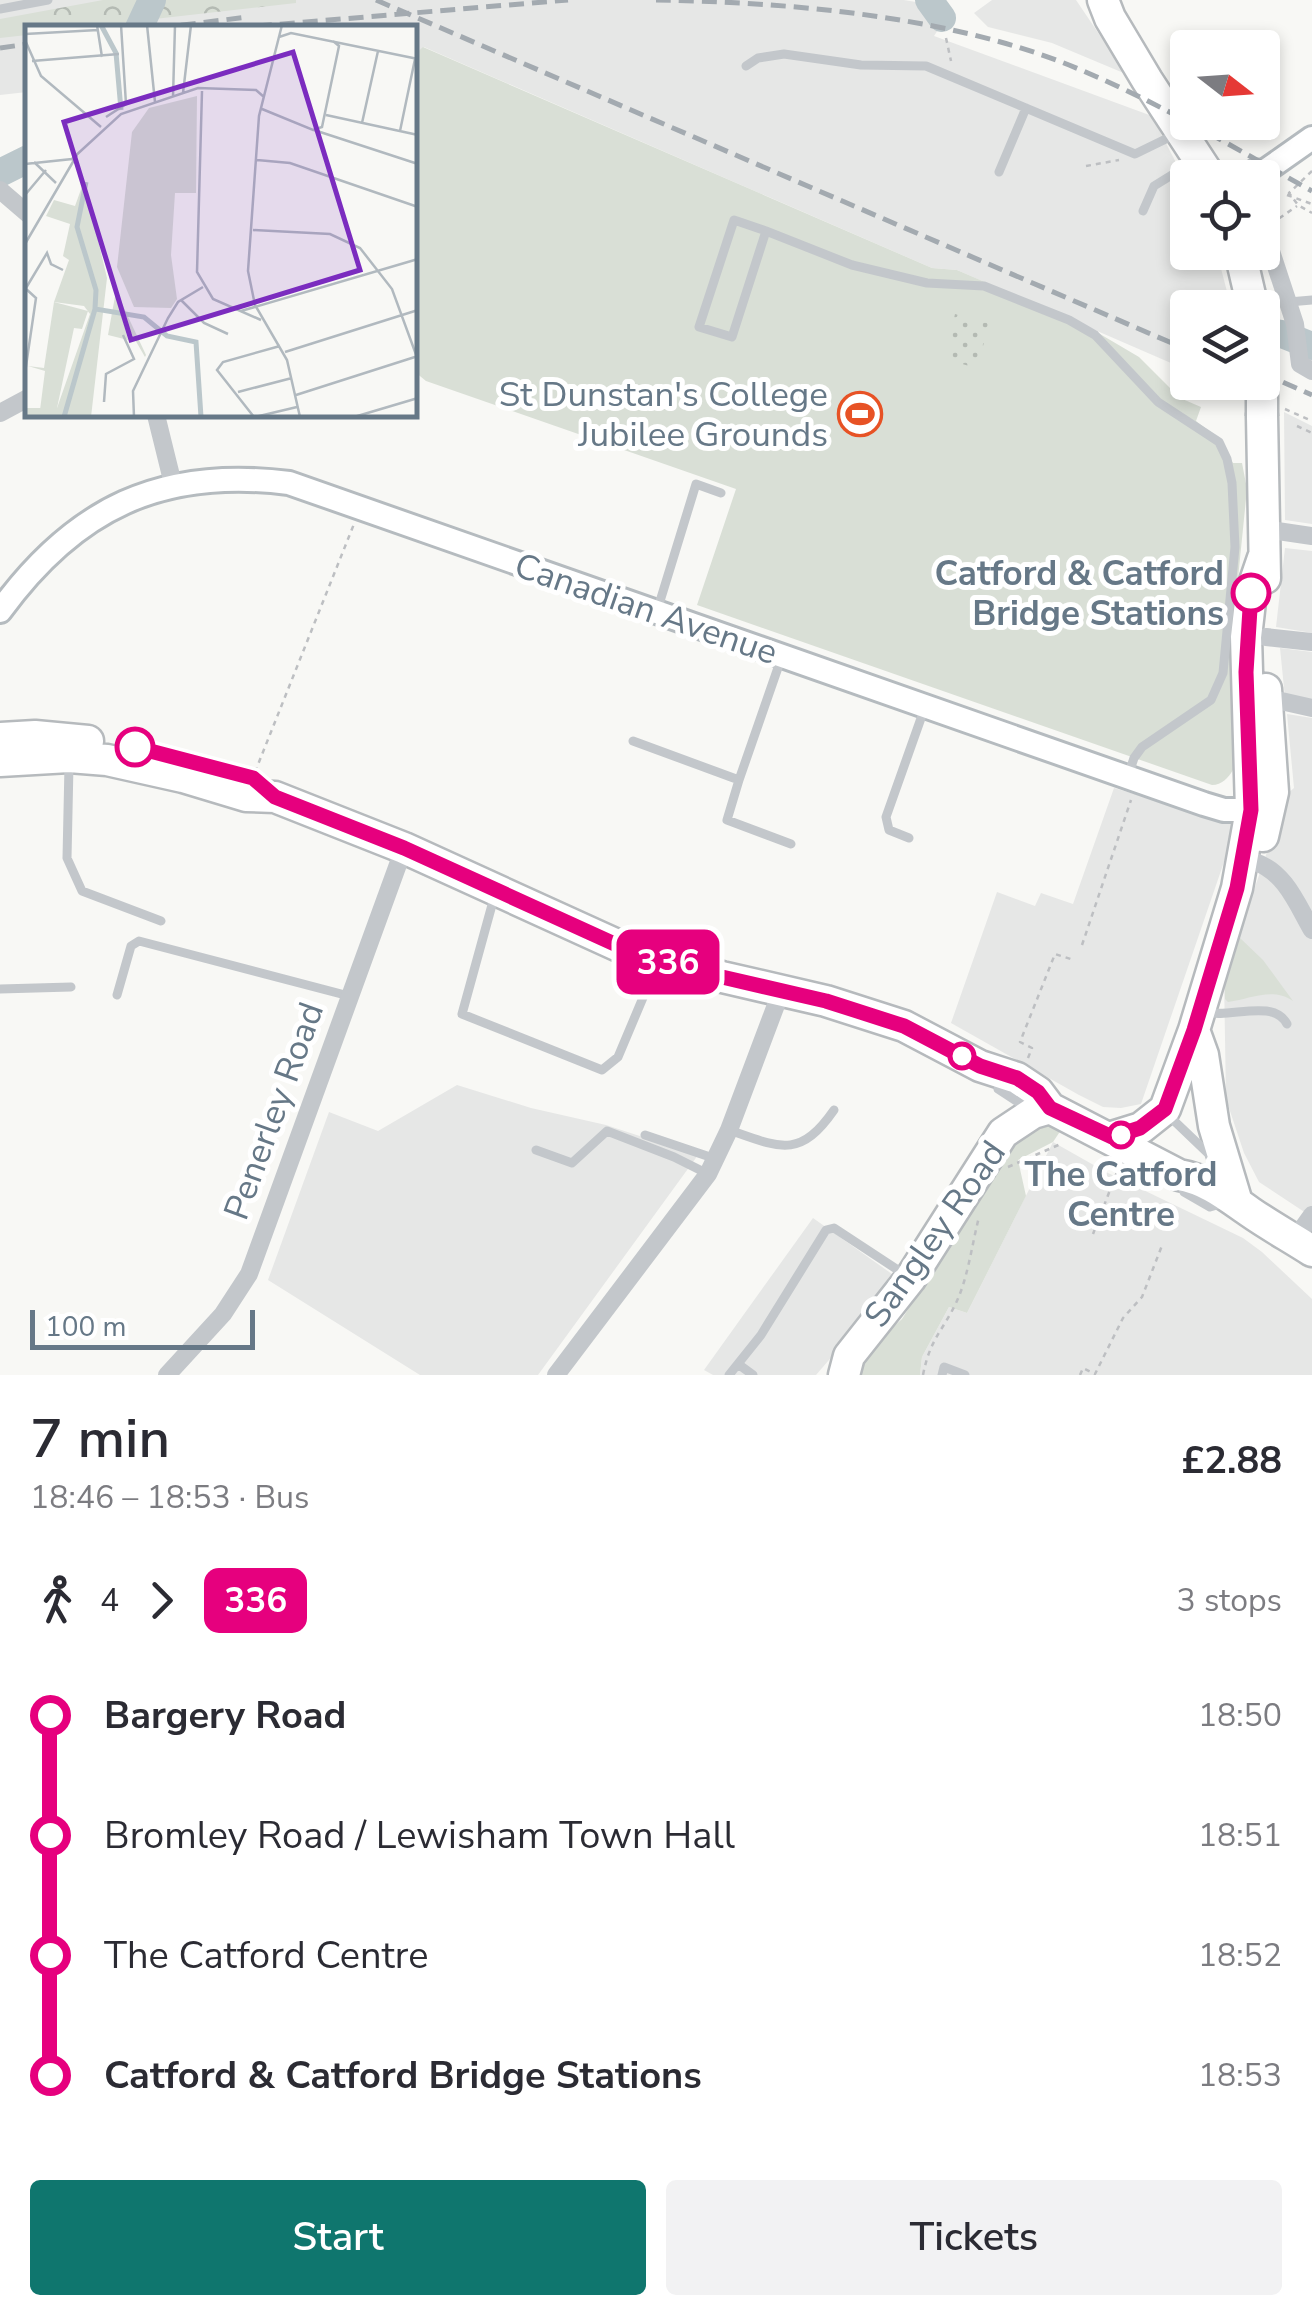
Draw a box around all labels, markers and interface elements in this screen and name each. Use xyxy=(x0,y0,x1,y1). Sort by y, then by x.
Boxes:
inset map xyxy=(25,25,418,418)
north arrow xyxy=(1170,30,1280,140)
map controls xyxy=(1170,30,1280,400)
button: locate xyxy=(1170,160,1280,270)
button: layers xyxy=(1170,290,1280,400)
place label: St Dunstan's College Jubilee Grounds xyxy=(499,371,828,458)
sports icon: St Dunstan's College Jubilee Grounds xyxy=(837,391,883,437)
street label: Canadian Avenue xyxy=(508,542,784,676)
place label: Catford & Catford Bridge Stations xyxy=(935,550,1224,637)
marker: Catford & Catford Bridge Stations xyxy=(1232,574,1270,612)
unlabelled marker xyxy=(116,728,154,766)
line badge: 336 xyxy=(610,930,726,994)
text: 336 xyxy=(636,939,700,986)
street label: Penerley Road xyxy=(213,996,335,1226)
unlabelled marker xyxy=(949,1043,975,1069)
marker: The Catford Centre xyxy=(1108,1122,1134,1148)
street label: Sangley Road xyxy=(853,1131,1017,1337)
place label: The Catford Centre xyxy=(1024,1151,1218,1238)
scale bar xyxy=(30,1305,255,1350)
text: 100 m xyxy=(45,1308,127,1346)
text: 7 min xyxy=(30,1401,170,1476)
text: £2.88 xyxy=(1181,1435,1282,1486)
text: 18:46 – 18:53 · Bus xyxy=(30,1476,309,1519)
icon: walk xyxy=(30,1573,85,1628)
icon: forward xyxy=(134,1573,189,1628)
text: 336 xyxy=(224,1577,287,1624)
text: 4 xyxy=(100,1579,119,1622)
text: 3 stops xyxy=(1176,1579,1282,1622)
text: Bargery Road xyxy=(104,1690,346,1741)
text: 18:50 xyxy=(1198,1694,1282,1737)
text: Bromley Road / Lewisham Town Hall xyxy=(104,1810,735,1861)
text: 18:51 xyxy=(1198,1814,1282,1857)
text: The Catford Centre xyxy=(104,1930,428,1981)
text: 18:52 xyxy=(1198,1934,1282,1977)
text: Catford & Catford Bridge Stations xyxy=(104,2050,702,2101)
text: 18:53 xyxy=(1198,2054,1282,2097)
button: Start xyxy=(30,2180,646,2295)
button: Tickets xyxy=(666,2180,1282,2295)

